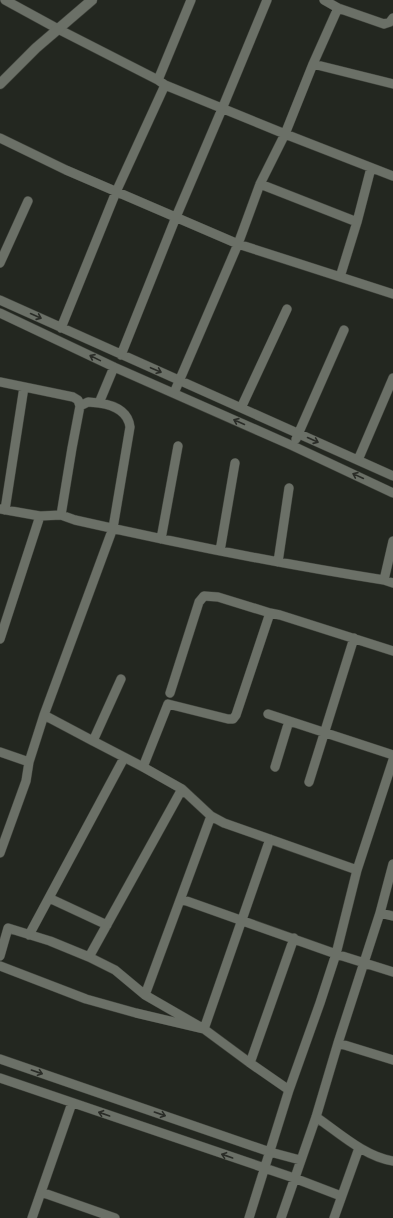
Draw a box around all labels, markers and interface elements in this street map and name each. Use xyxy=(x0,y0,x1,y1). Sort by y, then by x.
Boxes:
one-way arrow xyxy=(29,313,41,320)
one-way arrow xyxy=(90,354,102,361)
one-way arrow xyxy=(150,367,162,374)
one-way arrow xyxy=(234,418,246,425)
one-way arrow xyxy=(307,437,319,444)
one-way arrow xyxy=(352,472,364,479)
one-way arrow xyxy=(30,1068,42,1076)
one-way arrow xyxy=(99,1109,111,1117)
one-way arrow xyxy=(153,1111,166,1118)
one-way arrow xyxy=(222,1151,234,1159)

